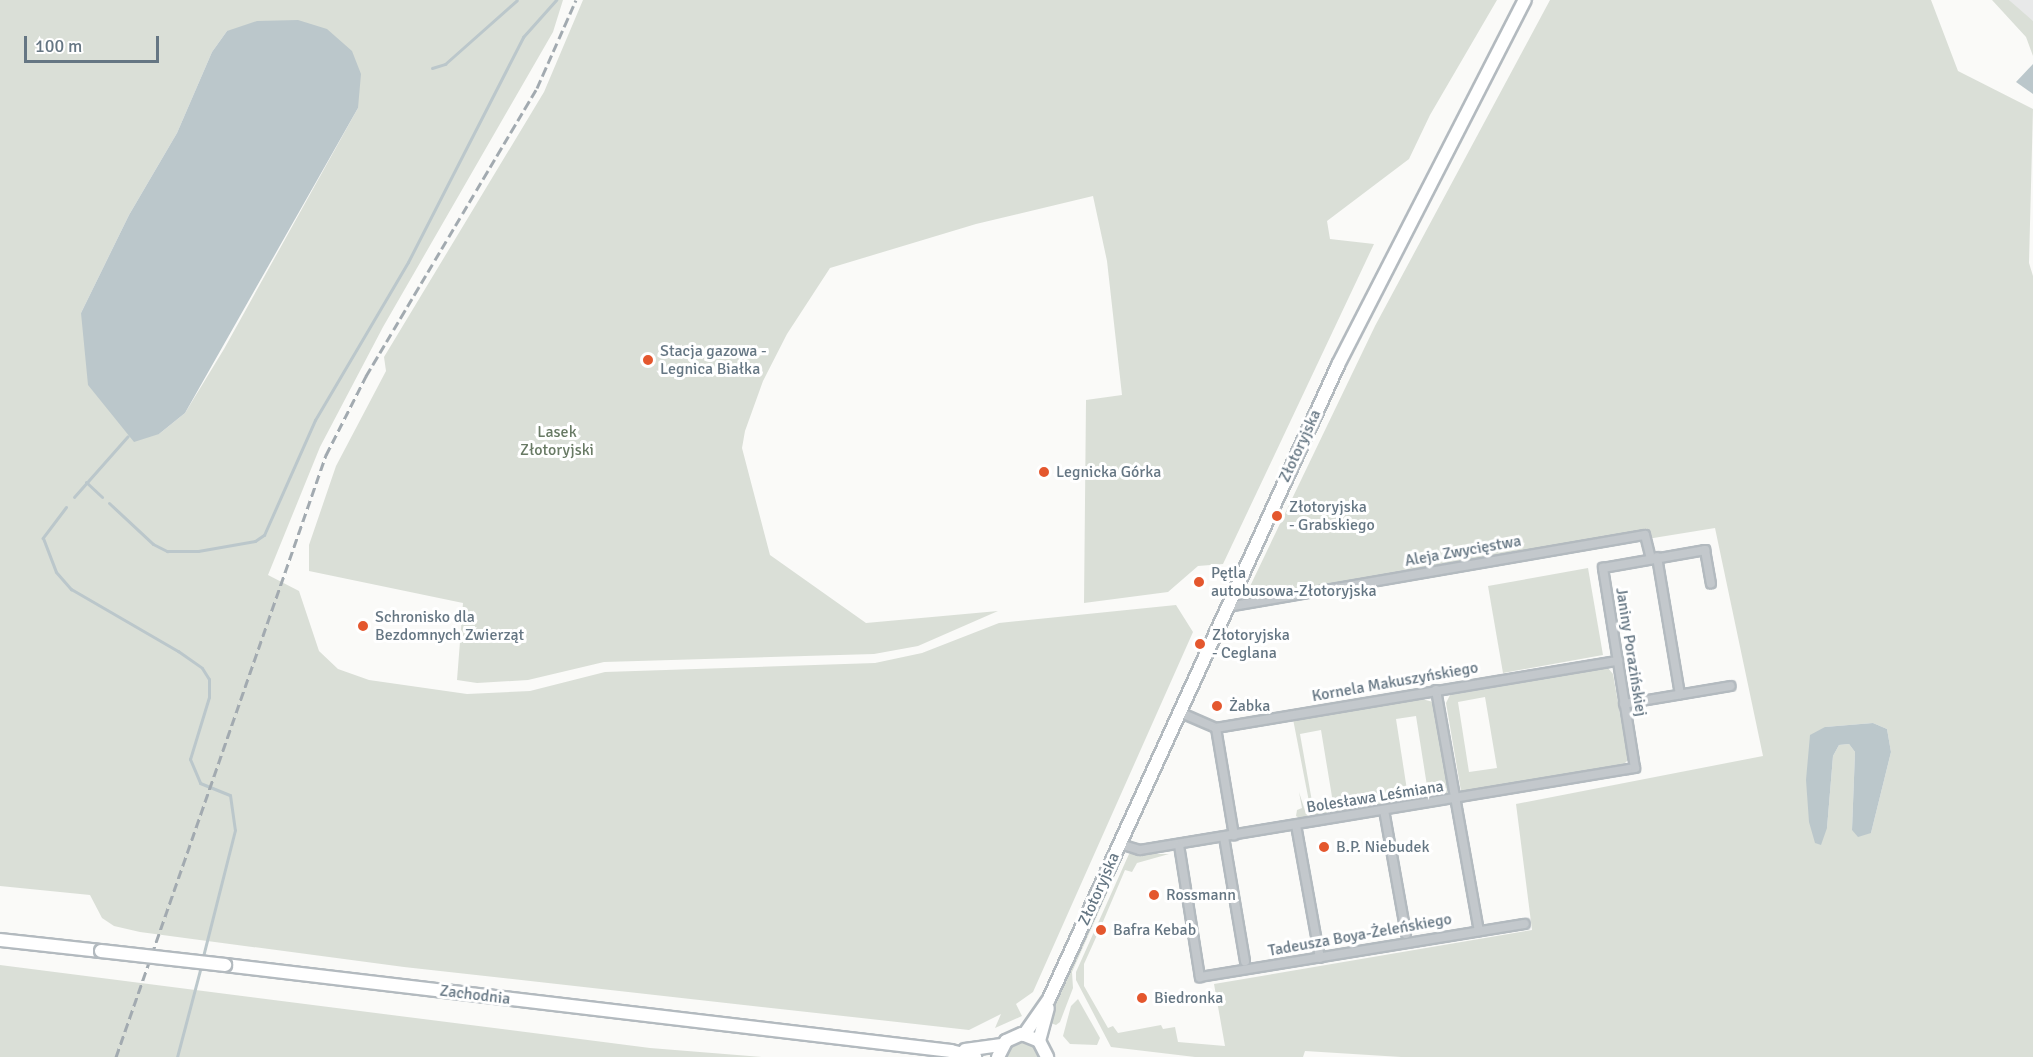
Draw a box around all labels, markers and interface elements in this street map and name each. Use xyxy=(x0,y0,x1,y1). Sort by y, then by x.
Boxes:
scale bar xyxy=(27,24,162,62)
text: 100 m xyxy=(35,35,82,57)
place label: Stacja gazowa - Legnica Białka xyxy=(660,341,767,379)
marker: Stacja gazowa - Legnica Białka xyxy=(641,353,655,367)
street label: Złotoryjska xyxy=(1275,407,1325,485)
park label: Lasek Złotoryjski xyxy=(520,422,594,460)
place label: Legnicka Górka xyxy=(1056,462,1161,482)
marker: Legnicka Górka xyxy=(1037,465,1051,479)
place label: Złotoryjska - Grabskiego xyxy=(1289,497,1375,535)
marker: Złotoryjska - Grabskiego xyxy=(1270,509,1284,523)
street label: Aleja Zwycięstwa xyxy=(1403,531,1523,571)
place label: Pętla autobusowa-Złotoryjska xyxy=(1211,563,1377,601)
marker: Pętla autobusowa-Złotoryjska xyxy=(1192,575,1206,589)
street label: Janiny Porazińskiej xyxy=(1611,586,1651,718)
place label: Schronisko dla Bezdomnych Zwierząt xyxy=(375,607,524,645)
marker: Schronisko dla Bezdomnych Zwierząt xyxy=(356,619,370,633)
place label: Złotoryjska - Ceglana xyxy=(1212,625,1290,663)
marker: Złotoryjska - Ceglana xyxy=(1193,637,1207,651)
street label: Kornela Makuszyńskiego xyxy=(1310,658,1480,706)
place label: Żabka xyxy=(1229,696,1270,716)
marker: Żabka xyxy=(1210,699,1224,713)
street label: Bolesława Leśmiana xyxy=(1305,777,1445,817)
place label: B.P. Niebudek xyxy=(1336,837,1429,857)
marker: B.P. Niebudek xyxy=(1317,840,1331,854)
street label: Złotoryjska xyxy=(1074,850,1124,928)
place label: Rossmann xyxy=(1166,885,1236,905)
marker: Rossmann xyxy=(1147,888,1161,902)
street label: Tadeusza Boya-Żeleńskiego xyxy=(1267,909,1453,961)
place label: Bafra Kebab xyxy=(1113,920,1196,940)
marker: Bafra Kebab xyxy=(1094,923,1108,937)
street label: Zachodnia xyxy=(439,981,511,1009)
place label: Biedronka xyxy=(1154,988,1223,1008)
marker: Biedronka xyxy=(1135,991,1149,1005)

